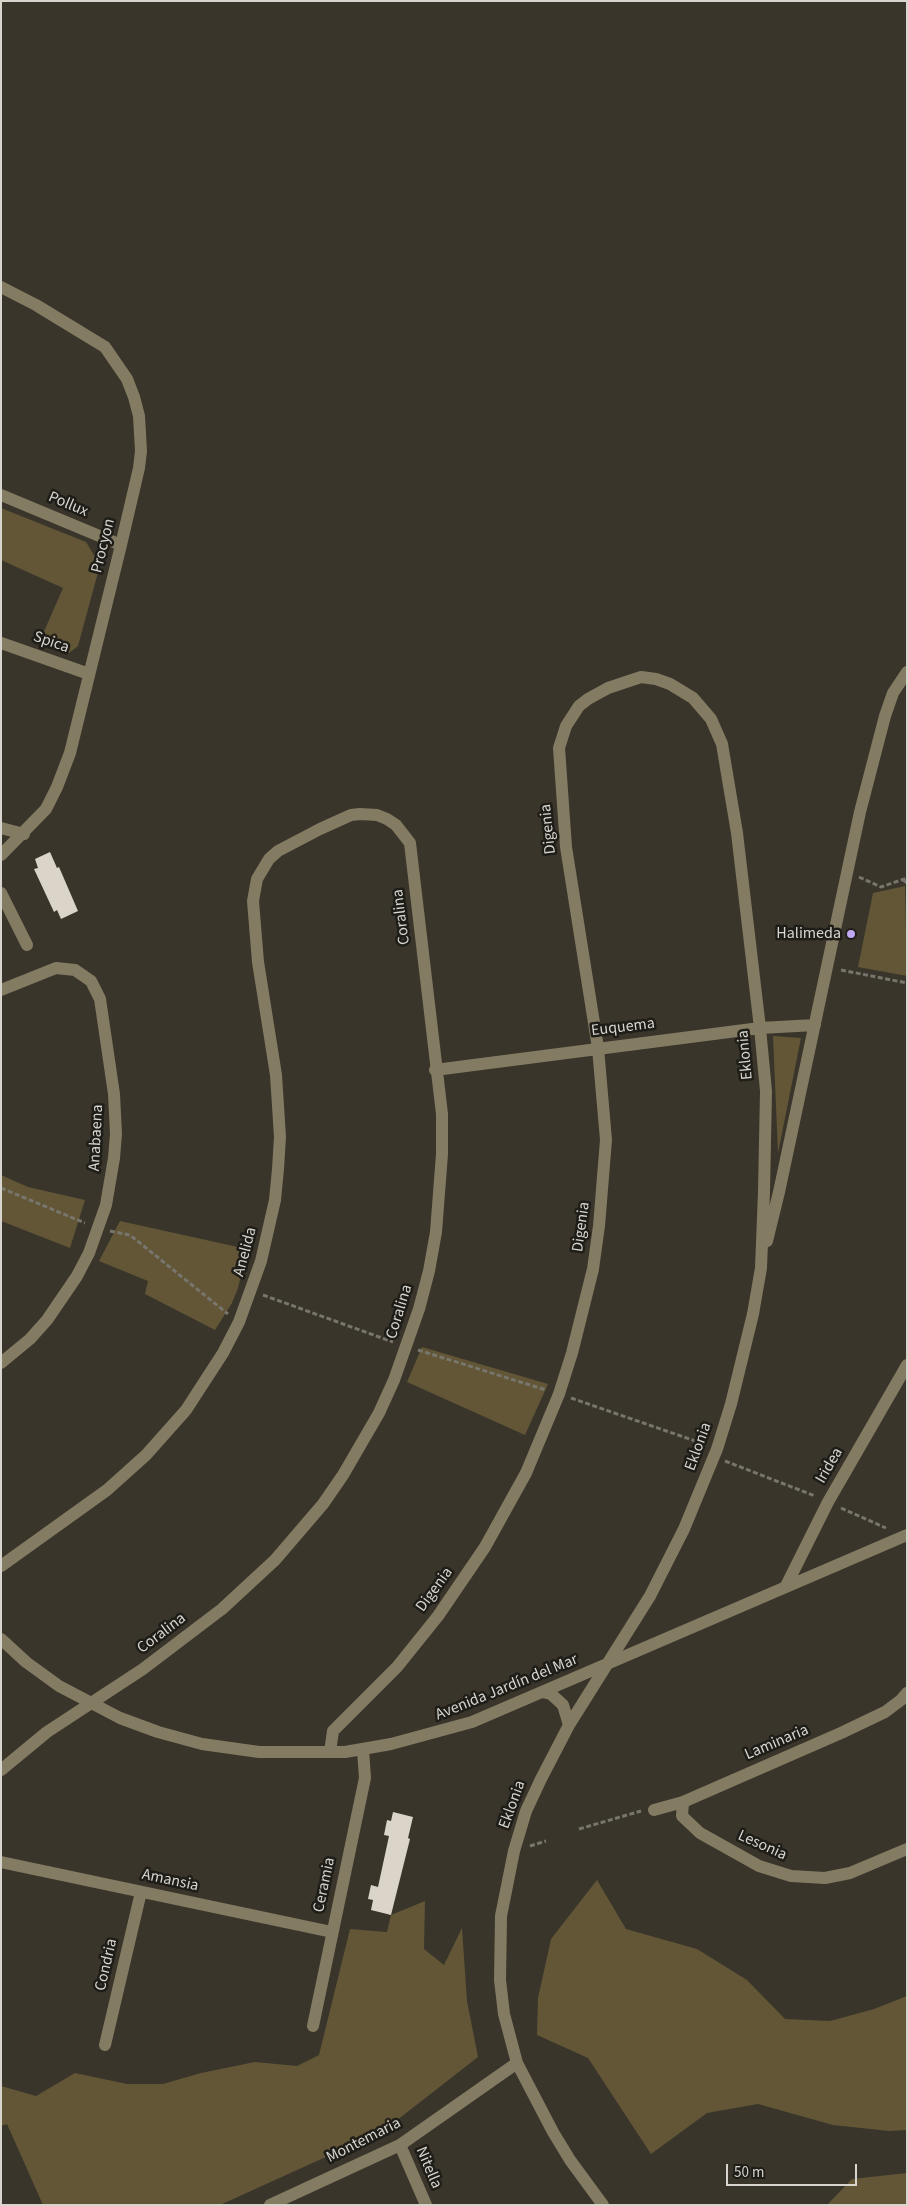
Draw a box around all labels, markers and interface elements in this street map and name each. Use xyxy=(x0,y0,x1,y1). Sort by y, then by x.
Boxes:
street label: Pollux xyxy=(45,488,91,522)
street label: Procyon xyxy=(88,517,120,575)
street label: Spica xyxy=(31,628,71,658)
street label: Digenia xyxy=(537,803,561,855)
street label: Coralina xyxy=(389,888,415,946)
place label: Halimeda xyxy=(776,924,841,944)
marker: Halimeda xyxy=(845,928,857,940)
street label: Euquema xyxy=(590,1015,656,1041)
street label: Eklonia xyxy=(734,1029,758,1081)
street label: Anabaena xyxy=(86,1104,108,1172)
street label: Digenia xyxy=(569,1201,595,1253)
street label: Anelida xyxy=(230,1225,262,1279)
street label: Coralina xyxy=(383,1282,417,1342)
street label: Eklonia xyxy=(681,1420,717,1474)
street label: Iridea xyxy=(812,1445,848,1487)
street label: Digenia xyxy=(412,1564,458,1616)
street label: Coralina xyxy=(134,1610,190,1658)
street label: Avenida Jardín del Mar xyxy=(433,1651,581,1725)
street label: Laminaria xyxy=(742,1721,812,1765)
street label: Eklonia xyxy=(495,1778,531,1832)
street label: Lesonia xyxy=(735,1827,789,1865)
street label: Ceramia xyxy=(310,1856,340,1914)
street label: Amansia xyxy=(140,1866,200,1896)
street label: Condria xyxy=(92,1937,122,1993)
street label: Montemaria xyxy=(324,2114,404,2168)
street label: Nitella xyxy=(411,2144,445,2192)
scale bar xyxy=(728,2154,859,2186)
text: 50 m xyxy=(734,2162,764,2183)

